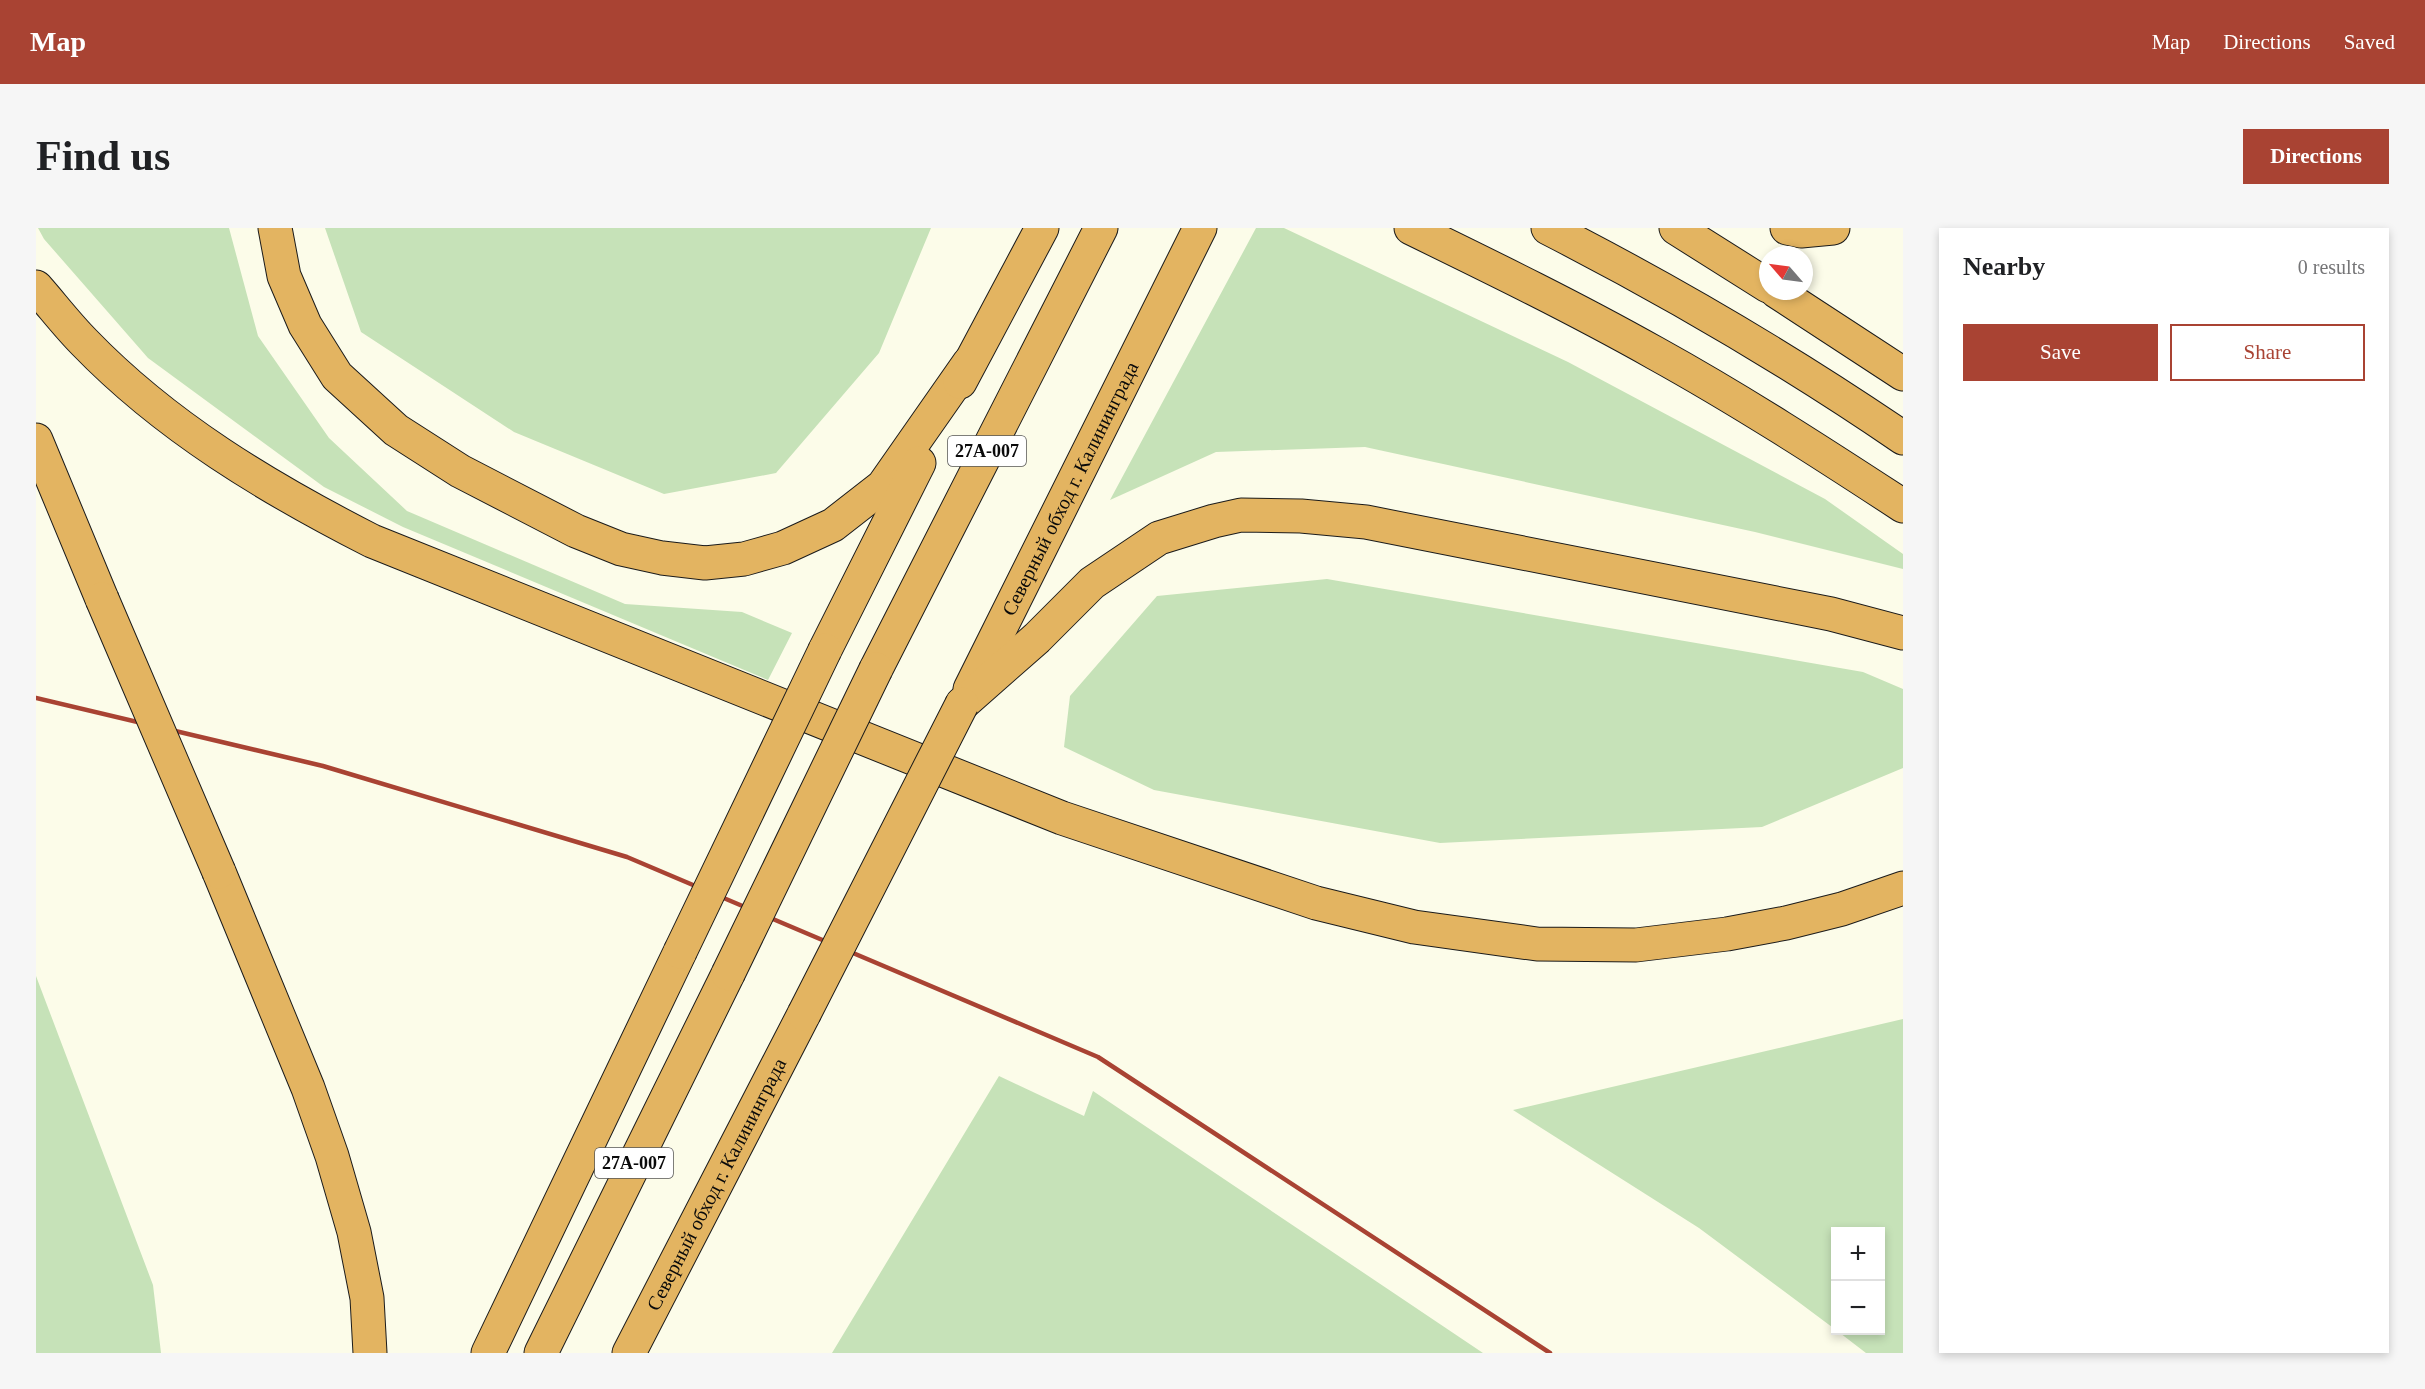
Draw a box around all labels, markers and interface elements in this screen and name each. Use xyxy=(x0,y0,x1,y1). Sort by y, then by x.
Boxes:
text: Map xyxy=(30,26,86,57)
text: Map xyxy=(2152,30,2190,54)
text: Directions xyxy=(2223,30,2311,54)
text: Saved xyxy=(2344,30,2395,54)
button: Directions xyxy=(2243,129,2389,184)
text: Find us xyxy=(36,133,170,179)
north arrow xyxy=(1759,246,1813,300)
text: Nearby xyxy=(1963,252,2045,281)
text: 0 results xyxy=(2298,256,2365,278)
button: Save xyxy=(1963,324,2158,381)
button: Share xyxy=(2170,324,2365,381)
street label: Северный обход г. Калининграда xyxy=(997,358,1143,619)
road number: 27А-007 xyxy=(948,436,1026,466)
street label: Северный обход г. Калининграда xyxy=(642,1054,790,1314)
road number: 27А-007 xyxy=(595,1148,673,1178)
map controls xyxy=(1831,1227,1885,1335)
button: + xyxy=(1831,1227,1885,1281)
button: − xyxy=(1831,1281,1885,1335)

